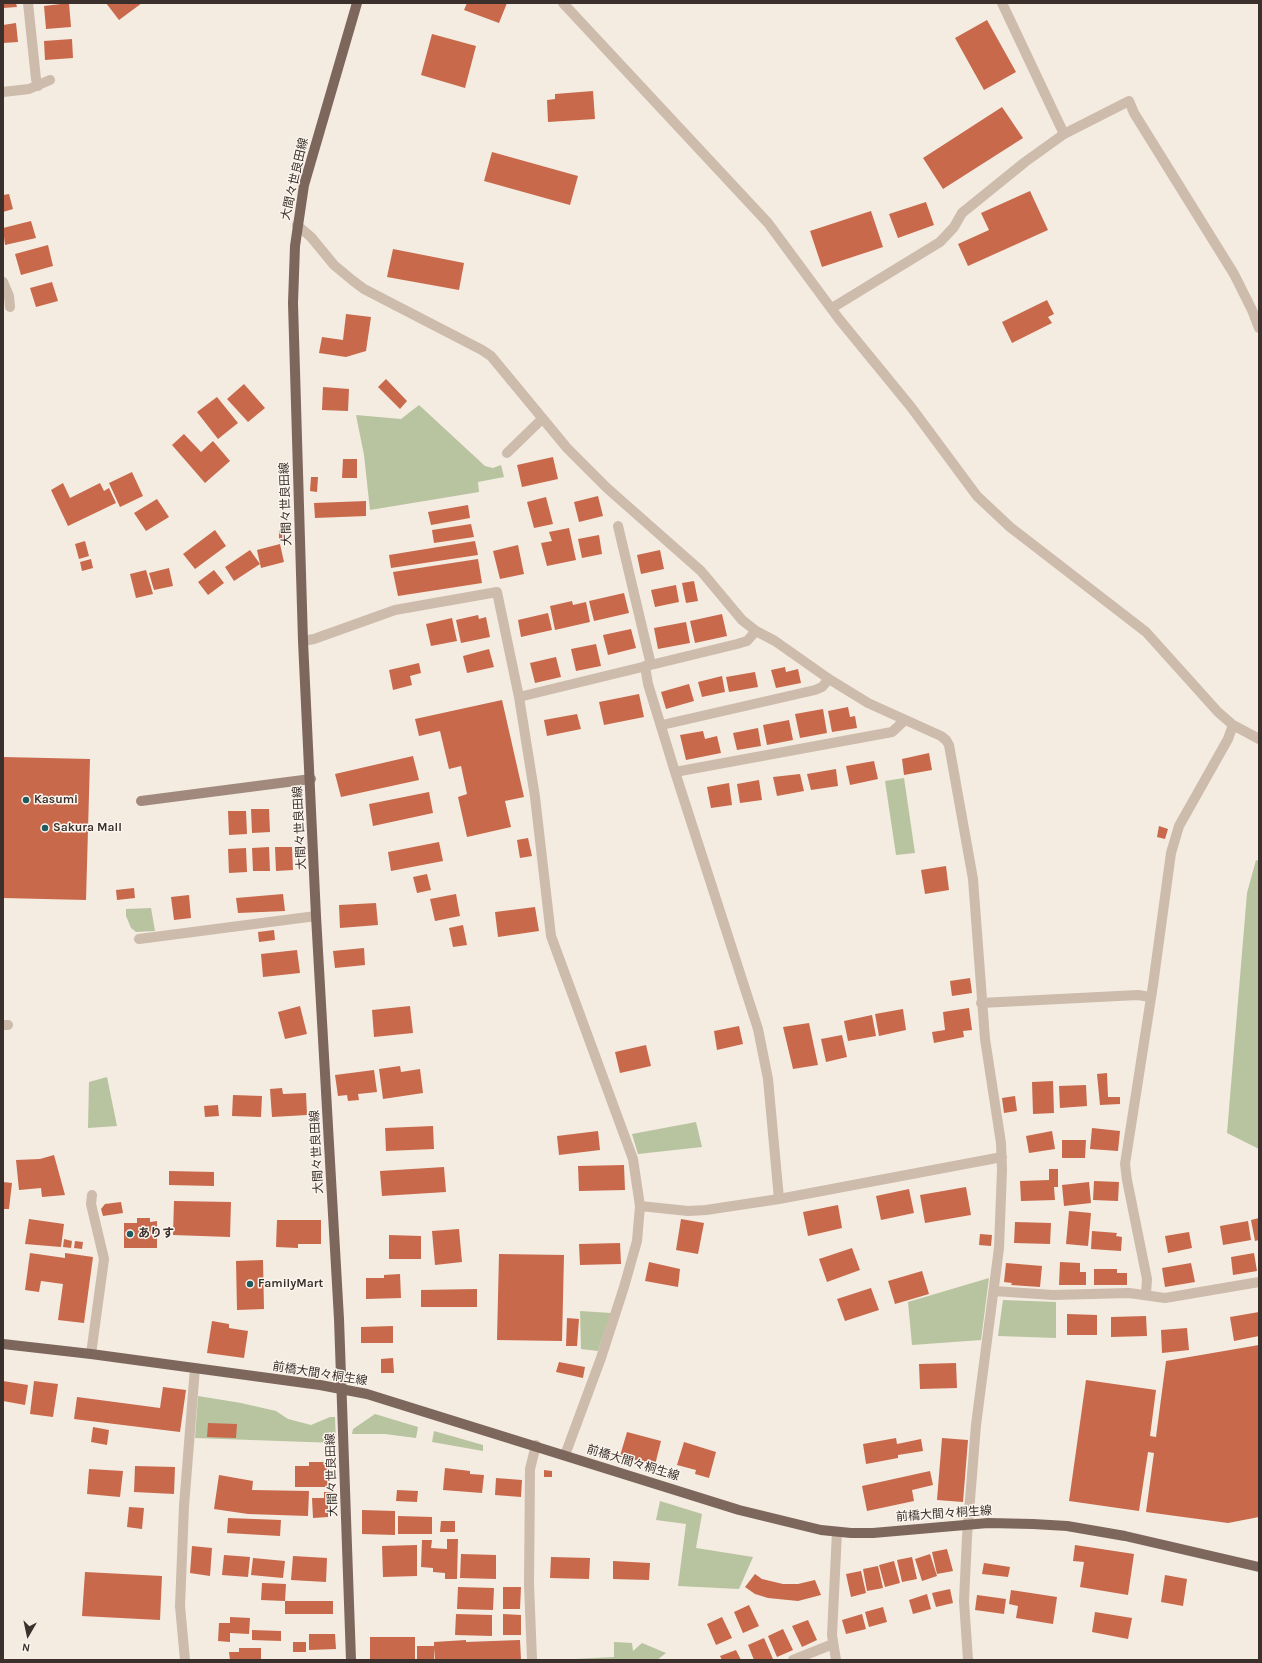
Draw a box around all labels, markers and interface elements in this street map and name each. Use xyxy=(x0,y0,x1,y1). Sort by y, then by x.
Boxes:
street label: 大間々世良田線 xyxy=(279,136,311,222)
street label: 大間々世良田線 xyxy=(277,462,295,546)
street label: 大間々世良田線 xyxy=(291,786,309,870)
place label: Kasumi xyxy=(34,793,78,807)
marker: Kasumi xyxy=(21,795,31,805)
place label: Sakura Mall xyxy=(53,821,122,835)
marker: Sakura Mall xyxy=(40,823,50,833)
street label: 大間々世良田線 xyxy=(308,1110,326,1194)
place label: ありす xyxy=(138,1227,174,1241)
marker: ありす xyxy=(125,1229,135,1239)
place label: FamilyMart xyxy=(258,1277,323,1291)
marker: FamilyMart xyxy=(245,1279,255,1289)
street label: 前橋大間々桐生線 xyxy=(271,1359,369,1389)
street label: 大間々世良田線 xyxy=(323,1433,341,1517)
street label: 前橋大間々桐生線 xyxy=(585,1442,681,1484)
street label: 前橋大間々桐生線 xyxy=(896,1503,992,1525)
north arrow xyxy=(8,1615,48,1655)
text: N xyxy=(21,1640,31,1654)

